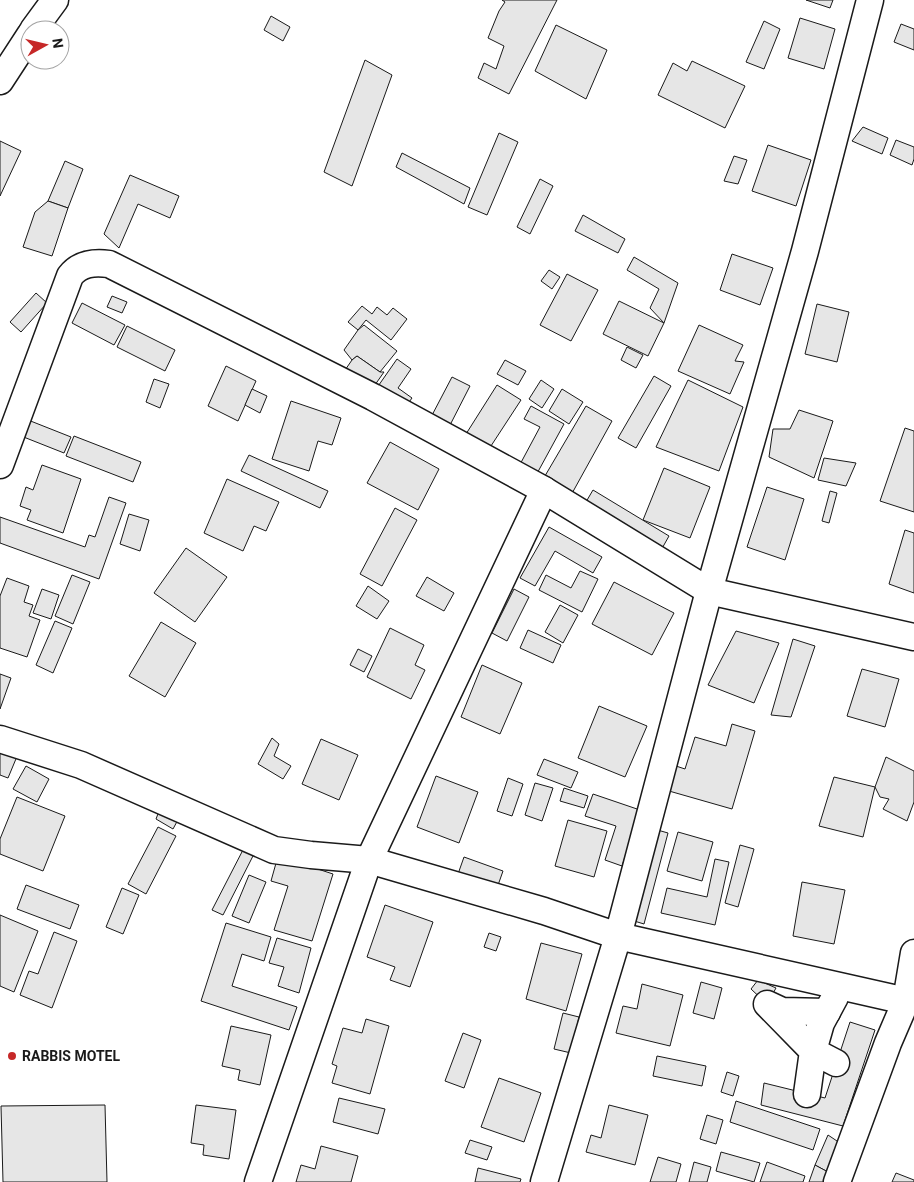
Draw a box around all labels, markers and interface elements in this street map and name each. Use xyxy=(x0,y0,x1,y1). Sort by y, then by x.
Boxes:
north arrow xyxy=(20,20,70,70)
text: N xyxy=(49,37,66,49)
place label: RABBIS MOTEL xyxy=(22,1048,120,1064)
marker: RABBIS MOTEL xyxy=(6,1050,18,1062)

